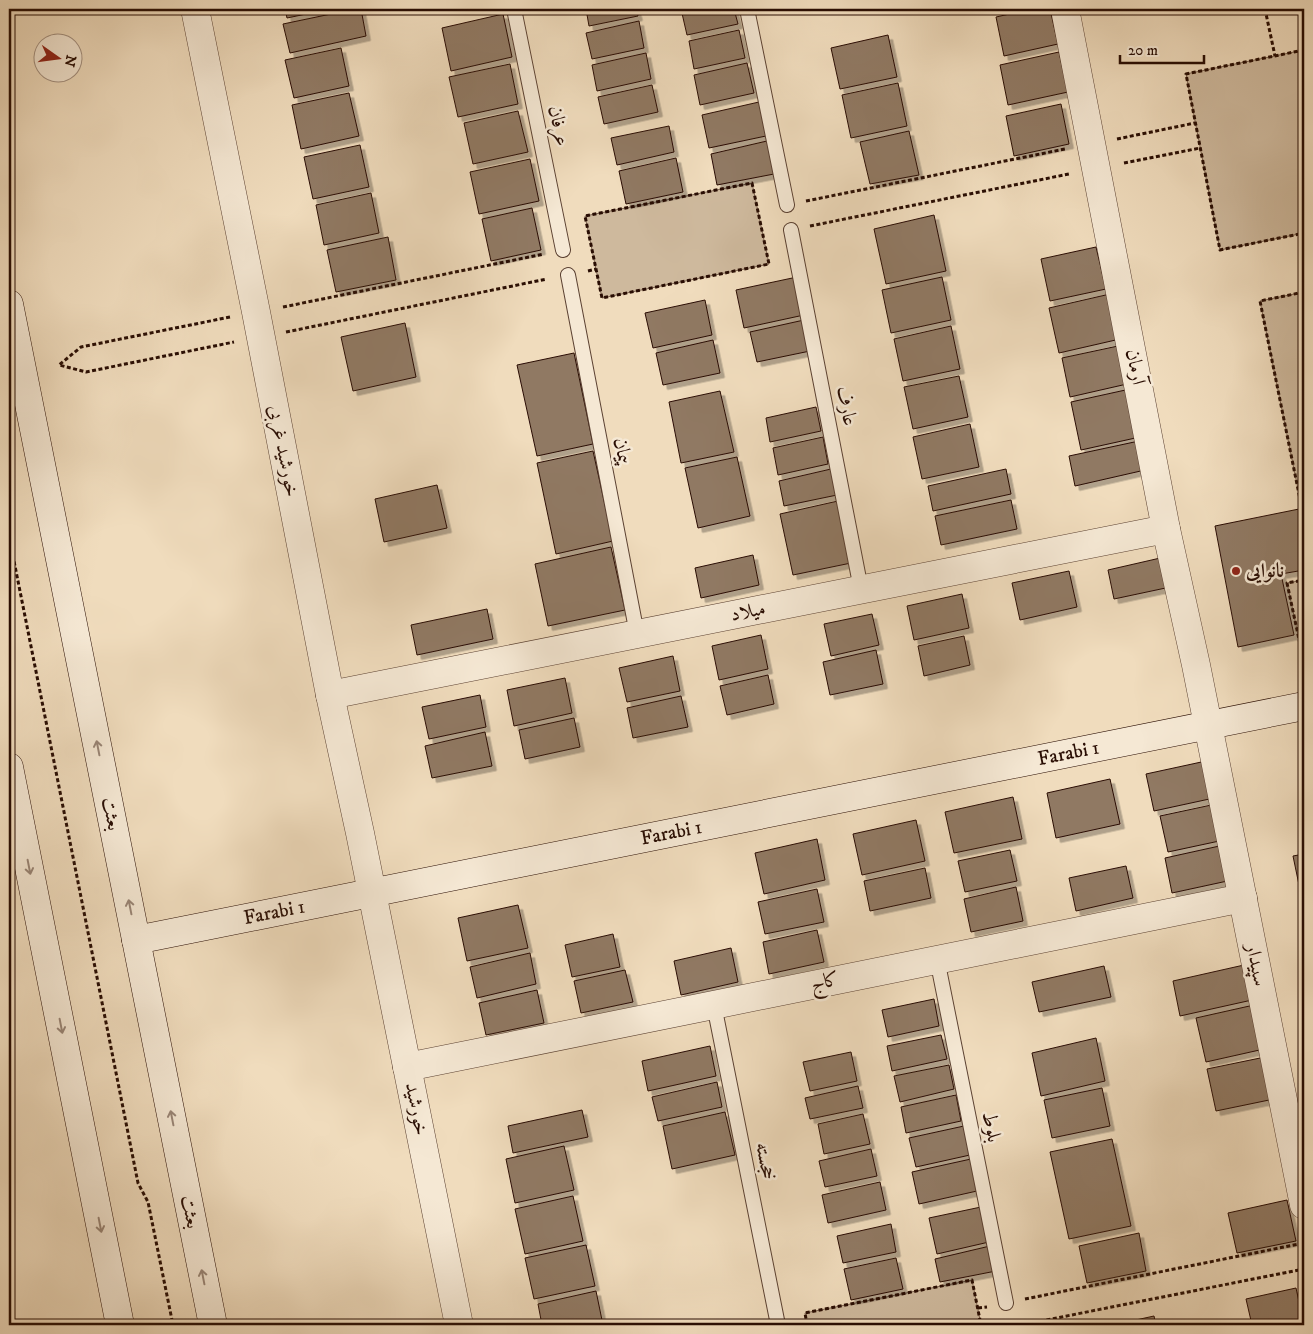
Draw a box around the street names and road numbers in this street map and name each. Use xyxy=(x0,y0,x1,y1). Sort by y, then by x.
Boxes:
street label: عرفان xyxy=(542,104,574,148)
street label: آرمان xyxy=(1119,347,1152,390)
street label: عارف xyxy=(830,384,862,428)
street label: خورشید غربی xyxy=(261,403,304,499)
street label: پیمان xyxy=(607,436,637,468)
street label: میلاد xyxy=(728,596,768,628)
street label: Farabi 1 xyxy=(1035,735,1101,772)
street label: بعثت xyxy=(96,795,126,833)
street label: Farabi 1 xyxy=(638,814,704,851)
street label: Farabi 1 xyxy=(241,894,307,931)
street label: سپیدار xyxy=(1239,940,1272,988)
street label: کاج xyxy=(809,967,842,1001)
street label: خورشید xyxy=(399,1080,433,1138)
street label: بلوط xyxy=(976,1109,1006,1145)
street label: خجسته xyxy=(749,1140,781,1182)
street label: بعثت xyxy=(175,1193,205,1231)

